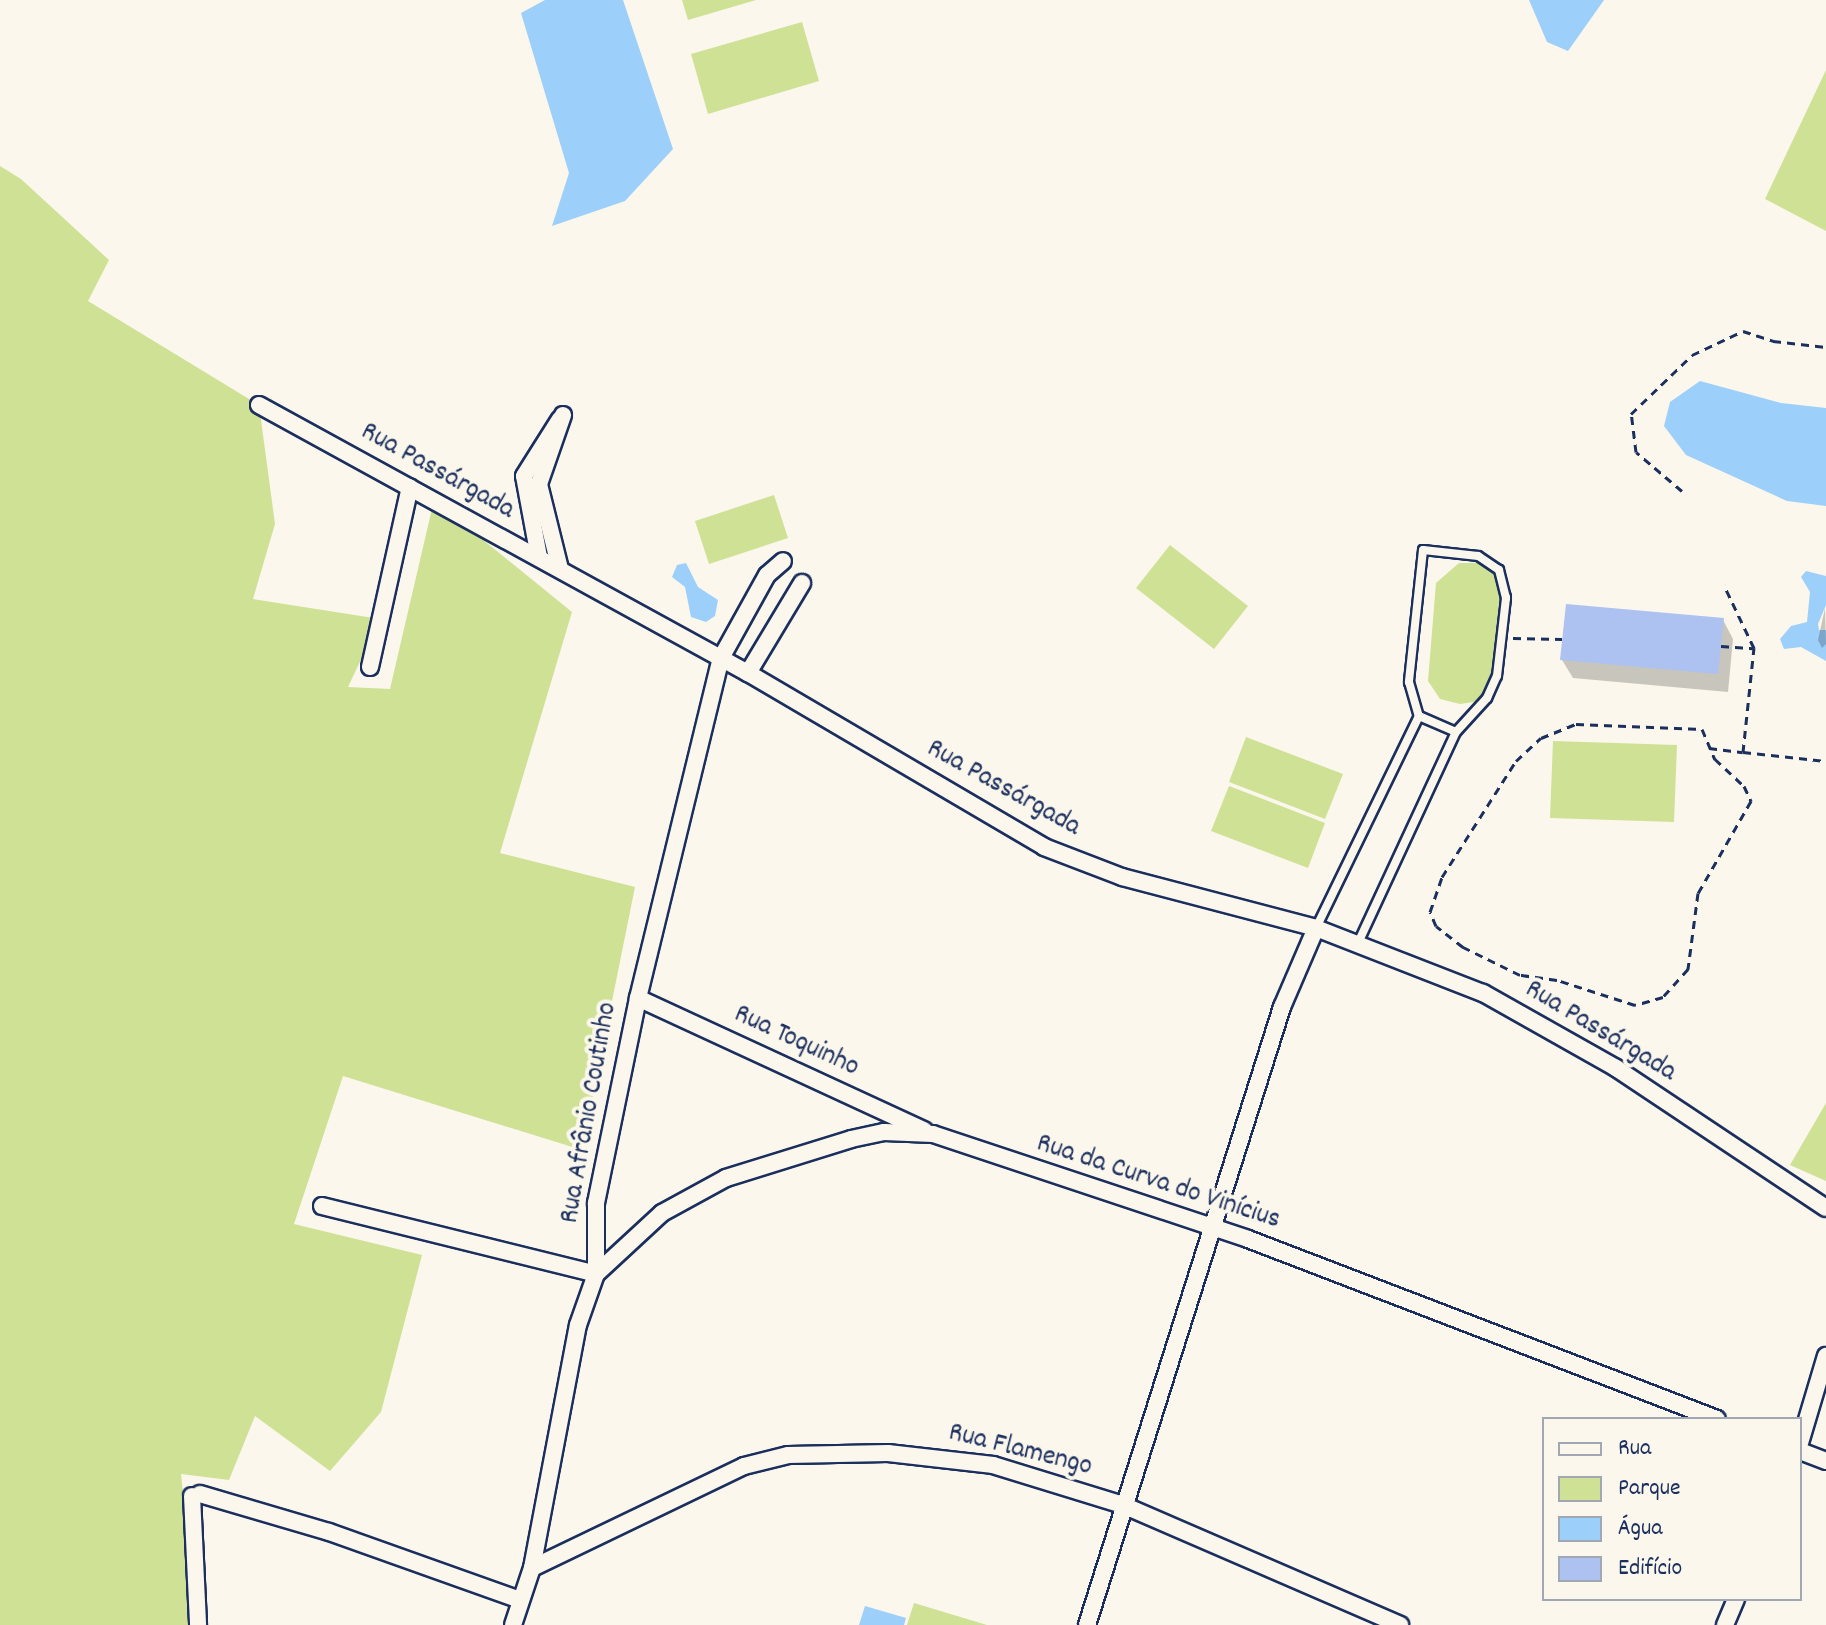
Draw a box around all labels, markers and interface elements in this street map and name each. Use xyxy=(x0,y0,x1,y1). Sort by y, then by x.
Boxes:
street label: Rua Passárgada xyxy=(354,416,520,528)
street label: Rua Passárgada xyxy=(920,733,1086,845)
street label: Rua Passárgada xyxy=(1518,974,1682,1090)
street label: Rua Toquinho xyxy=(728,998,864,1086)
street label: Rua Afrânio Coutinho xyxy=(554,1000,626,1226)
street label: Rua da Curva do Vinícius xyxy=(1032,1128,1284,1238)
street label: Rua Flamengo xyxy=(945,1417,1095,1485)
legend xyxy=(1542,1417,1802,1601)
text: Rua xyxy=(1618,1432,1651,1466)
text: Parque xyxy=(1618,1472,1681,1506)
text: Água xyxy=(1618,1512,1663,1546)
text: Edifício xyxy=(1618,1552,1682,1586)

